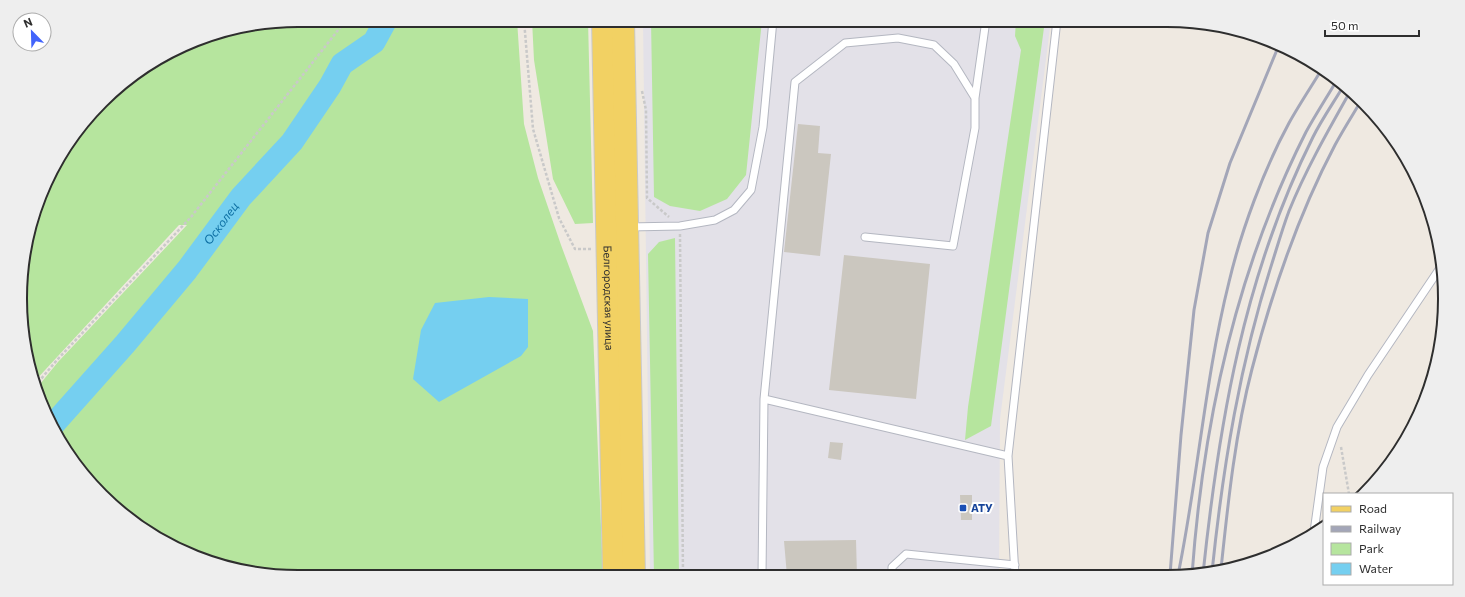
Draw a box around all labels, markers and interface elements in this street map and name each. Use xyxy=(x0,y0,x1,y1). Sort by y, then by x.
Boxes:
north arrow xyxy=(12,12,52,52)
scale bar xyxy=(1325,12,1419,38)
text: N xyxy=(22,15,34,30)
text: 50 m xyxy=(1331,18,1359,32)
water label: Осколец xyxy=(200,199,241,247)
street label: Белгородская улица xyxy=(601,245,617,350)
legend xyxy=(1323,493,1453,585)
place label: АТУ xyxy=(971,501,993,514)
text: Road xyxy=(1359,501,1387,515)
marker: АТУ xyxy=(958,503,968,513)
text: Railway xyxy=(1359,521,1401,535)
text: Park xyxy=(1359,541,1385,555)
text: Water xyxy=(1359,561,1393,575)

